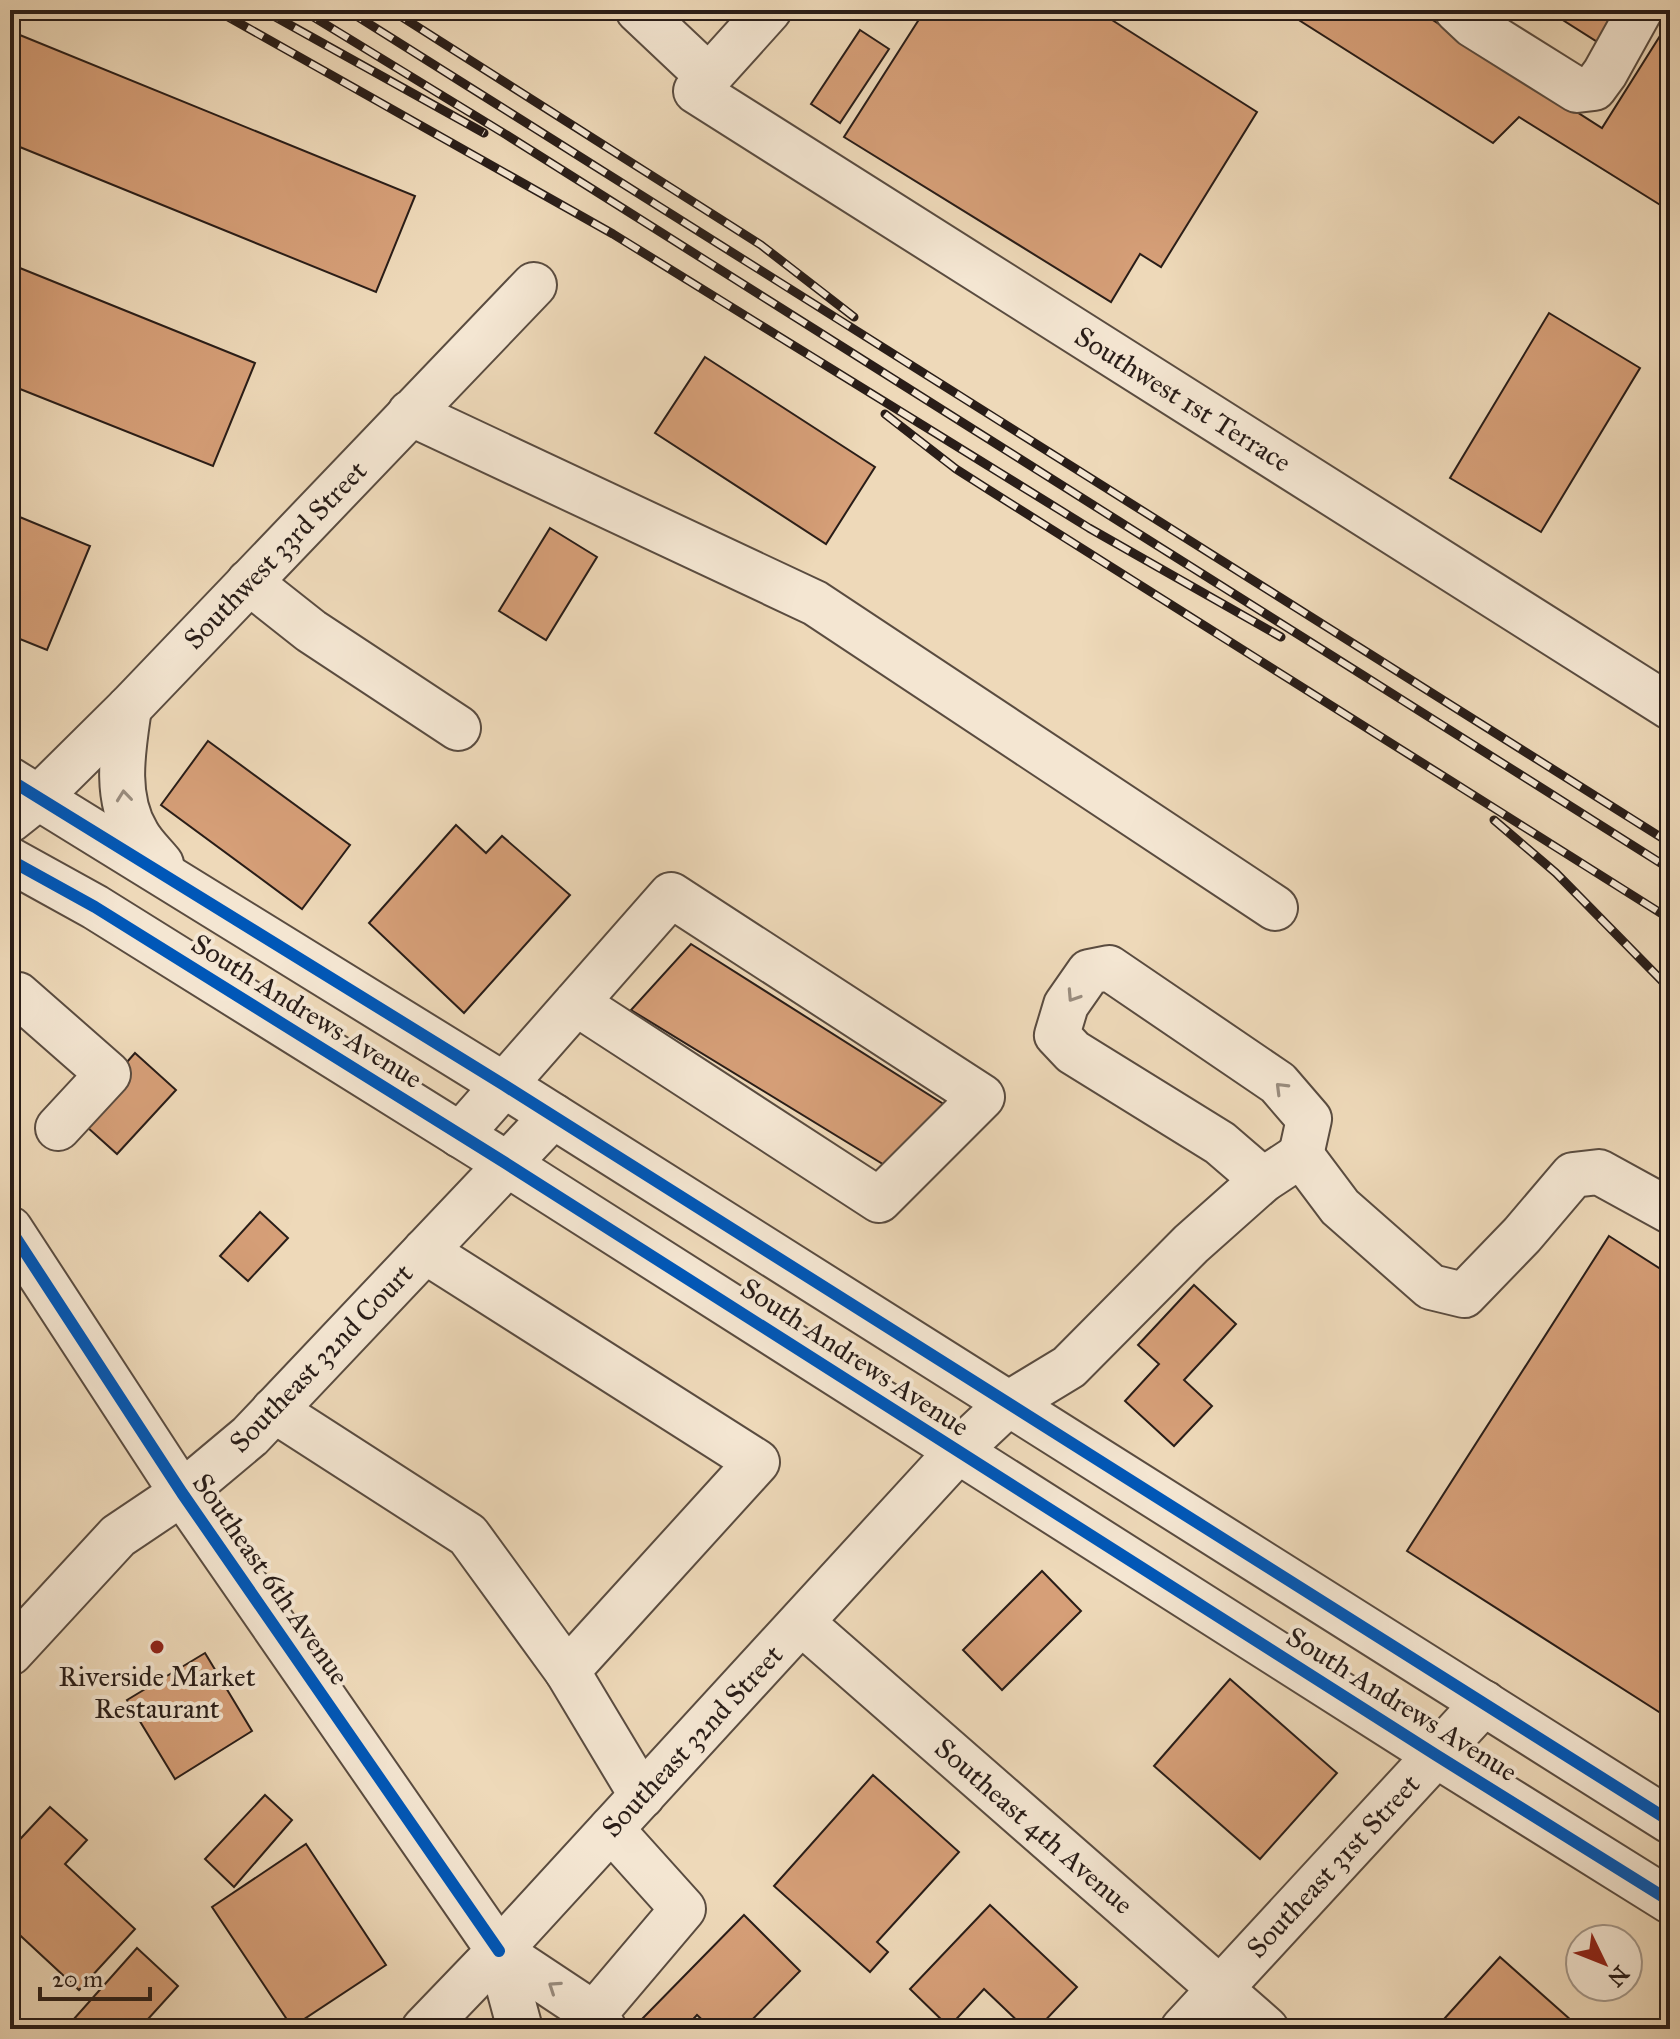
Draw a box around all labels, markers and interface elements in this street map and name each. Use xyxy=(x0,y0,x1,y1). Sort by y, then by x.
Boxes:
street label: Southwest 1st Terrace xyxy=(1068,318,1298,480)
street label: Southwest 33rd Street xyxy=(176,453,374,657)
one-way arrow xyxy=(116,789,133,802)
street label: South Andrews Avenue xyxy=(185,926,429,1096)
one-way arrow xyxy=(1067,987,1082,1002)
one-way arrow xyxy=(1276,1083,1290,1098)
street label: Southeast 32nd Court xyxy=(222,1256,420,1460)
street label: South Andrews Avenue xyxy=(734,1270,976,1444)
street label: Southeast 6th Avenue xyxy=(185,1466,357,1692)
street label: South Andrews Avenue xyxy=(1280,1619,1524,1789)
marker: Riverside Market Restaurant xyxy=(148,1638,166,1656)
street label: Southeast 32nd Street xyxy=(594,1638,790,1844)
place label: Riverside Market Restaurant xyxy=(58,1659,256,1726)
street label: Southeast 4th Avenue xyxy=(928,1730,1140,1922)
street label: Southeast 31st Street xyxy=(1239,1767,1427,1965)
north arrow xyxy=(1564,1923,1644,2003)
scale bar xyxy=(40,1951,150,2001)
text: N xyxy=(1602,1960,1635,1993)
text: 20 m xyxy=(52,1964,103,1994)
one-way arrow xyxy=(549,1982,563,1997)

